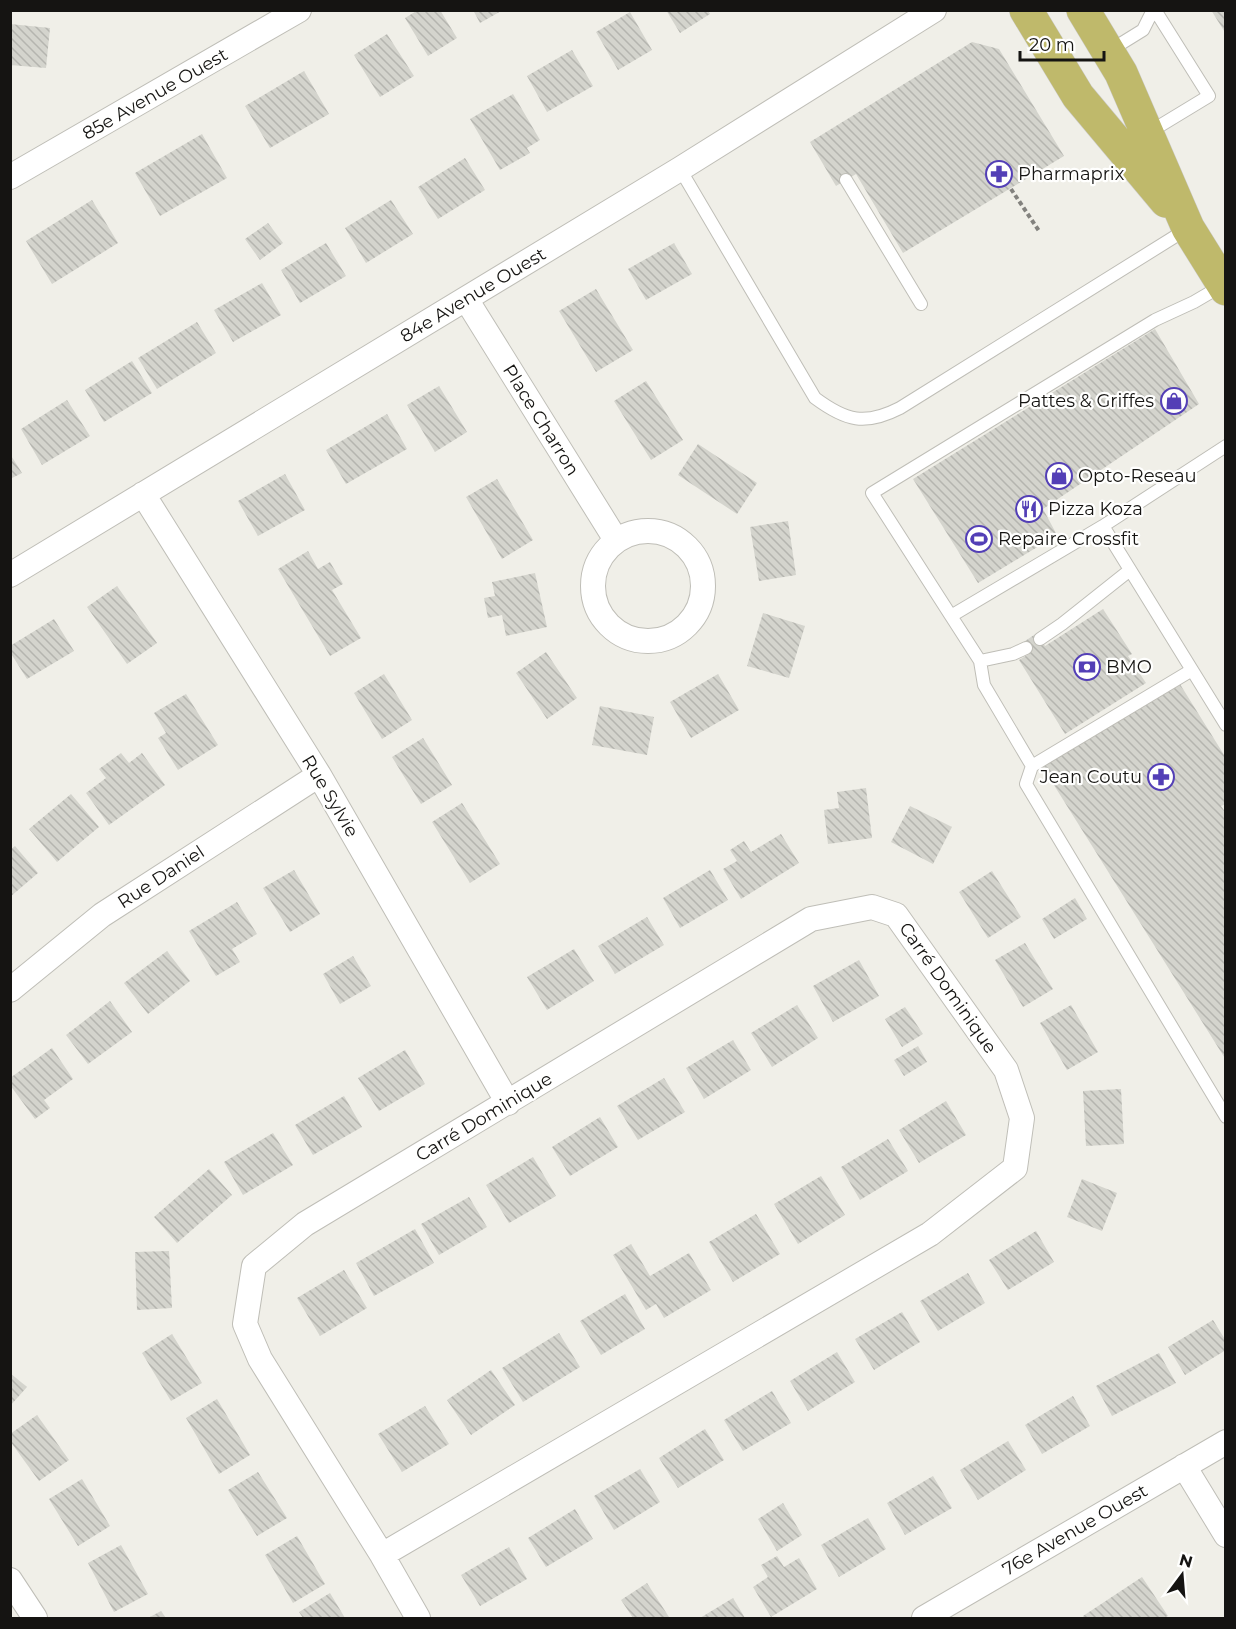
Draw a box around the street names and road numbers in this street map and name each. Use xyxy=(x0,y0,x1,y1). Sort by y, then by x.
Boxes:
street label: 85e Avenue Ouest xyxy=(78,43,232,145)
street label: 84e Avenue Ouest xyxy=(396,243,550,347)
street label: Place Charron xyxy=(498,360,584,480)
street label: Rue Sylvie xyxy=(297,751,363,841)
street label: Rue Daniel xyxy=(114,841,208,913)
street label: Carré Dominique xyxy=(894,918,1002,1058)
street label: Carré Dominique xyxy=(412,1068,556,1166)
street label: 76e Avenue Ouest xyxy=(999,1480,1151,1580)

